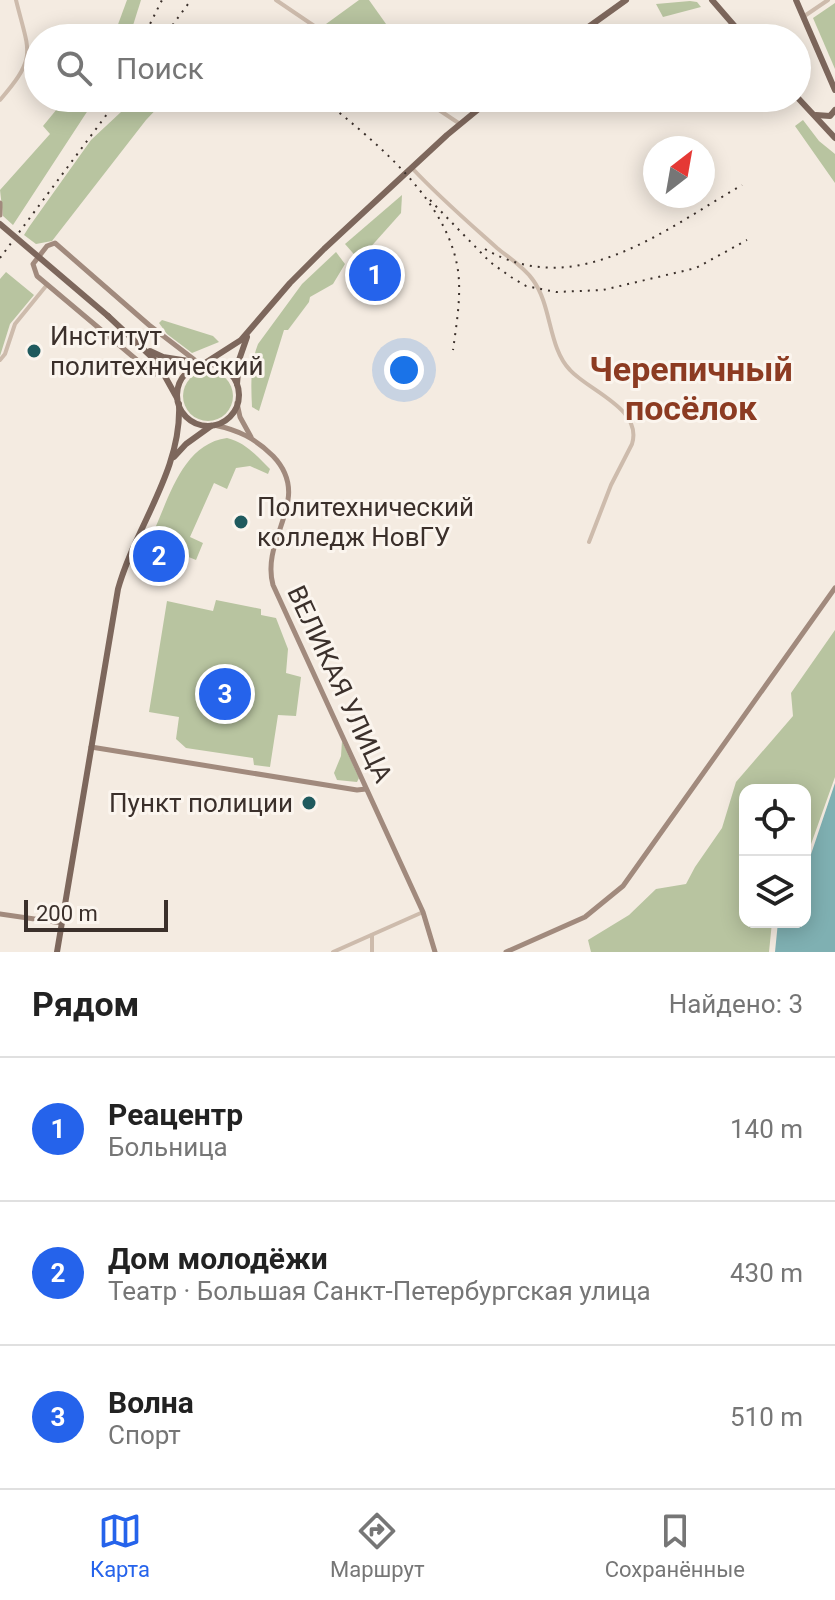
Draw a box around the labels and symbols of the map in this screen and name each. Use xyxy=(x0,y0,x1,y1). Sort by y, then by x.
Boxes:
north arrow xyxy=(643,136,715,208)
pin: 1 xyxy=(349,245,401,305)
place label: Институт политехнический xyxy=(50,321,263,381)
marker: Институт политехнический xyxy=(25,342,43,360)
district label: Черепичный посёлок xyxy=(589,349,793,428)
your location xyxy=(384,350,424,390)
place label: Политехнический колледж НовГУ xyxy=(257,492,474,552)
marker: Политехнический колледж НовГУ xyxy=(232,513,250,531)
pin: 2 xyxy=(133,526,185,586)
street label: ВЕЛИКАЯ УЛИЦА xyxy=(281,581,399,787)
pin: 3 xyxy=(199,664,251,724)
place label: Пункт полиции xyxy=(109,788,293,818)
marker: Пункт полиции xyxy=(300,794,318,812)
scale bar xyxy=(24,896,168,932)

